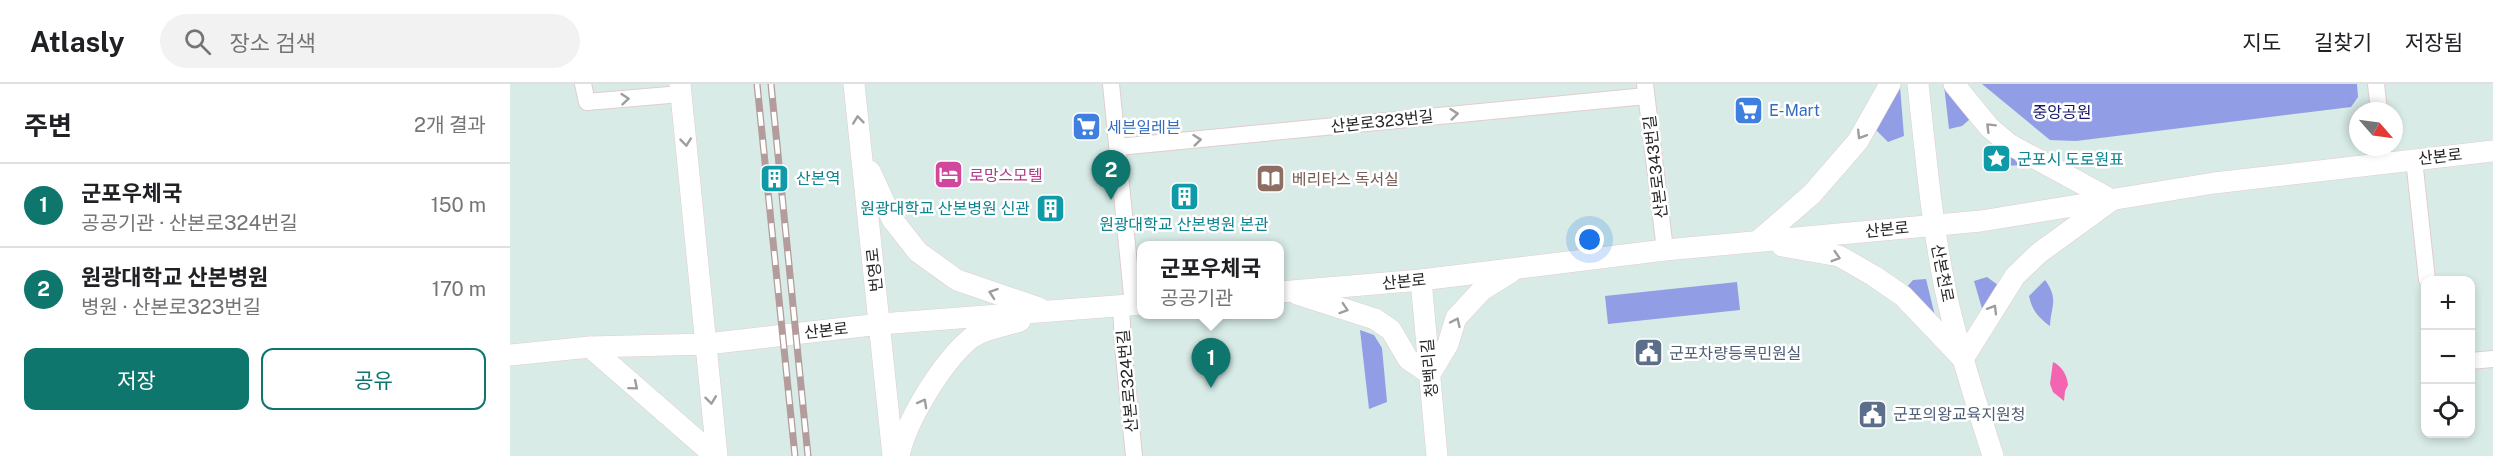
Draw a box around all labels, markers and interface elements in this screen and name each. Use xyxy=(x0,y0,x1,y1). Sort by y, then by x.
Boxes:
search box xyxy=(160,14,580,68)
text: Atlasly xyxy=(30,25,124,58)
icon: search xyxy=(181,25,214,58)
text: 장소 검색 xyxy=(229,30,316,56)
text: 지도 xyxy=(2242,30,2281,55)
text: 길찾기 xyxy=(2314,30,2372,55)
text: 저장됨 xyxy=(2405,30,2463,55)
one-way arrow xyxy=(620,93,630,106)
supermarket icon: E-Mart xyxy=(1732,94,1764,126)
place label: E-Mart xyxy=(1769,101,1820,120)
north arrow xyxy=(2349,102,2403,156)
park label: 중앙공원 xyxy=(2033,103,2091,122)
street label: 산본로323번길 xyxy=(1330,107,1434,136)
one-way arrow xyxy=(1449,108,1458,121)
text: 주변 xyxy=(24,110,72,141)
supermarket icon: 세븐일레븐 xyxy=(1070,111,1102,143)
text: 2개 결과 xyxy=(414,113,486,137)
street label: 산본로343번길 xyxy=(1640,114,1671,220)
one-way arrow xyxy=(852,115,865,124)
place label: 세븐일레븐 xyxy=(1107,118,1181,137)
one-way arrow xyxy=(1987,123,1998,134)
one-way arrow xyxy=(1856,129,1868,139)
one-way arrow xyxy=(1192,134,1201,147)
one-way arrow xyxy=(679,138,692,147)
place icon: 군포시 도로원표 xyxy=(1980,143,2012,175)
street label: 산본로 xyxy=(2417,145,2463,168)
pin: 2 xyxy=(1092,150,1130,200)
place label: 군포시 도로원표 xyxy=(2017,150,2124,169)
hotel icon: 로망스모텔 xyxy=(932,159,964,191)
building icon: 산본역 xyxy=(759,162,791,194)
library icon: 베리타스 독서실 xyxy=(1255,163,1287,195)
place label: 로망스모텔 xyxy=(969,166,1043,185)
place label: 산본역 xyxy=(796,169,840,188)
place label: 베리타스 독서실 xyxy=(1292,170,1399,189)
text: 군포우체국 xyxy=(81,180,182,206)
building icon: 원광대학교 산본병원 본관 xyxy=(1168,180,1200,212)
building icon: 원광대학교 산본병원 신관 xyxy=(1035,192,1067,224)
text: 1 xyxy=(39,193,48,217)
text: 150 m xyxy=(431,193,486,217)
place label: 원광대학교 산본병원 신관 xyxy=(860,199,1030,218)
text: 공공기관 · 산본로324번길 xyxy=(81,211,298,235)
place label: 원광대학교 산본병원 본관 xyxy=(1099,215,1269,234)
street label: 산본로 xyxy=(1864,218,1910,241)
your location xyxy=(1575,225,1604,254)
popup xyxy=(1137,241,1284,319)
street label: 산본천로 xyxy=(1928,242,1958,304)
street label: 번영로 xyxy=(863,247,886,293)
one-way arrow xyxy=(1830,250,1841,262)
text: 군포우체국 xyxy=(1160,255,1261,281)
text: 원광대학교 산본병원 xyxy=(81,264,268,290)
street label: 산본로 xyxy=(1381,270,1427,293)
map controls xyxy=(2421,276,2475,438)
button: + xyxy=(2421,276,2475,330)
text: 2 xyxy=(37,277,50,301)
text: 170 m xyxy=(432,277,486,301)
text: 공공기관 xyxy=(1160,286,1234,310)
one-way arrow xyxy=(988,287,999,300)
text: 병원 · 산본로323번길 xyxy=(81,295,261,319)
one-way arrow xyxy=(1338,302,1349,314)
one-way arrow xyxy=(1985,305,1997,315)
one-way arrow xyxy=(1449,317,1461,328)
street label: 산본로 xyxy=(803,319,849,342)
street label: 산본로324번길 xyxy=(1114,329,1141,433)
button: − xyxy=(2421,330,2475,384)
public building icon: 군포차량등록민원실 xyxy=(1632,337,1664,369)
pin: 1 xyxy=(1192,338,1230,388)
street label: 청백리길 xyxy=(1417,338,1442,398)
place label: 군포차량등록민원실 xyxy=(1669,344,1801,363)
button: 저장 xyxy=(24,348,249,410)
button: 공유 xyxy=(261,348,486,410)
one-way arrow xyxy=(627,379,638,390)
button: locate xyxy=(2421,384,2475,438)
one-way arrow xyxy=(704,395,717,404)
public building icon: 군포의왕교육지원청 xyxy=(1856,398,1888,430)
one-way arrow xyxy=(916,399,927,409)
place label: 군포의왕교육지원청 xyxy=(1893,405,2025,424)

